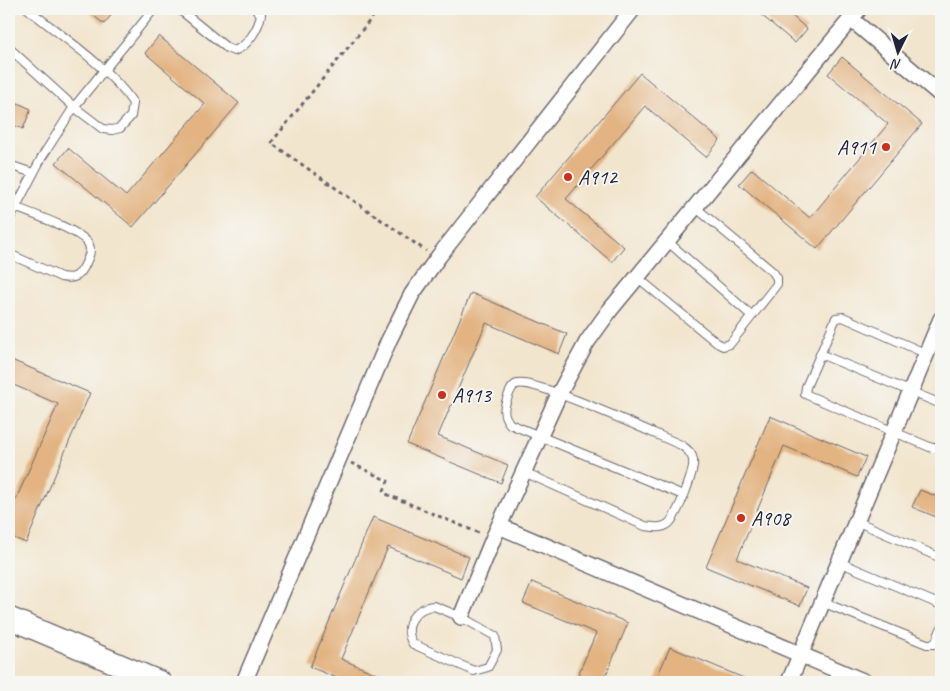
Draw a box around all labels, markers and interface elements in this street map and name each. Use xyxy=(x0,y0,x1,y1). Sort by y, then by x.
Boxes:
north arrow xyxy=(872,28,922,78)
text: N xyxy=(890,55,902,73)
place label: A911 xyxy=(837,134,878,160)
marker: A911 xyxy=(880,141,892,153)
place label: A912 xyxy=(578,164,618,190)
marker: A912 xyxy=(562,171,574,183)
place label: A913 xyxy=(452,382,492,408)
marker: A913 xyxy=(436,389,448,401)
place label: A908 xyxy=(751,505,792,531)
marker: A908 xyxy=(735,512,747,524)

